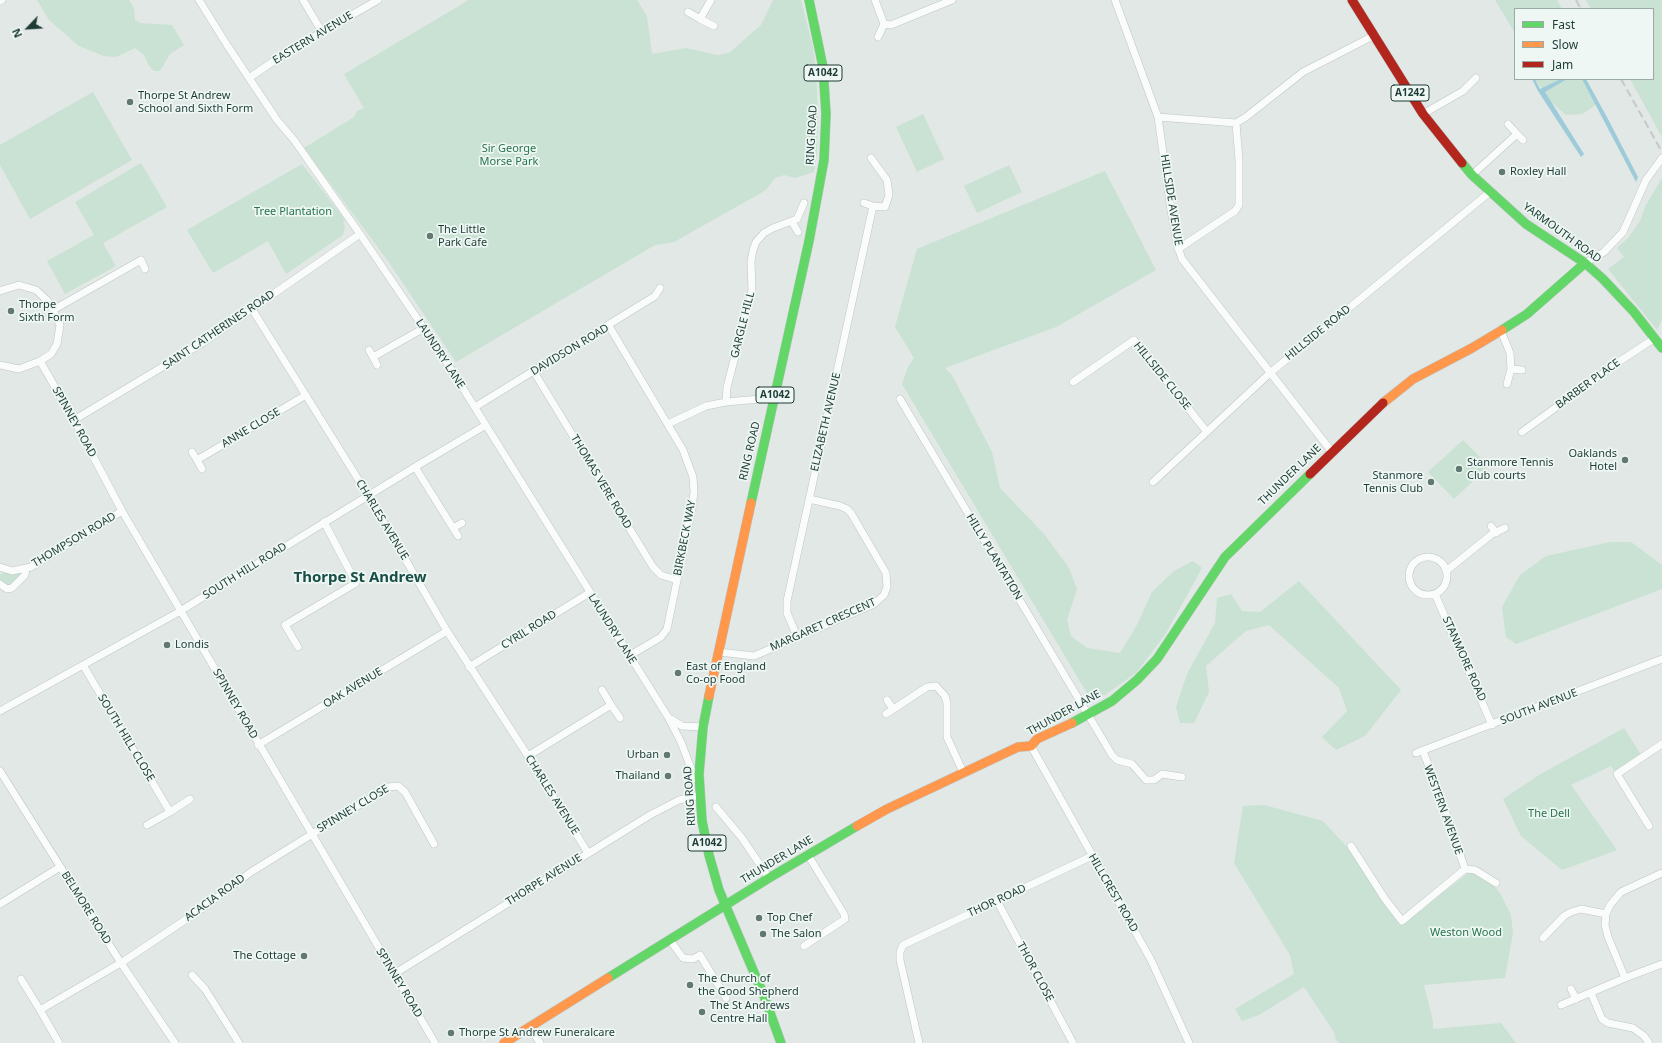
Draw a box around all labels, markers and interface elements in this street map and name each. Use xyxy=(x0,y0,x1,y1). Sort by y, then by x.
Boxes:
north arrow xyxy=(8,8,48,48)
legend xyxy=(1514,8,1654,80)
street label: EASTERN AVENUE xyxy=(270,9,356,67)
text: Fast xyxy=(1552,16,1575,33)
text: N xyxy=(8,26,25,41)
text: Slow xyxy=(1552,36,1578,53)
text: Jam xyxy=(1552,56,1573,73)
road number: A1042 xyxy=(804,65,842,81)
road number: A1242 xyxy=(1391,85,1429,101)
place label: Thorpe St Andrew School and Sixth Form xyxy=(138,89,253,115)
marker: Thorpe St Andrew School and Sixth Form xyxy=(125,97,135,107)
street label: RING ROAD xyxy=(804,105,820,165)
park label: Sir George Morse Park xyxy=(480,142,538,168)
street label: HILLSIDE AVENUE xyxy=(1157,154,1185,246)
place label: Roxley Hall xyxy=(1510,165,1566,179)
marker: Roxley Hall xyxy=(1497,167,1507,177)
street label: YARMOUTH ROAD xyxy=(1520,200,1604,266)
park label: Tree Plantation xyxy=(254,205,332,219)
place label: The Little Park Cafe xyxy=(438,223,487,249)
marker: The Little Park Cafe xyxy=(425,231,435,241)
street label: SAINT CATHERINES ROAD xyxy=(161,288,277,372)
street label: GARGLE HILL xyxy=(728,290,758,360)
place label: Thorpe Sixth Form xyxy=(19,298,75,324)
street label: HILLSIDE ROAD xyxy=(1283,303,1353,363)
marker: Thorpe Sixth Form xyxy=(6,306,16,316)
street label: LAUNDRY LANE xyxy=(413,317,467,391)
street label: DAVIDSON ROAD xyxy=(529,321,611,379)
street label: HILLSIDE CLOSE xyxy=(1131,339,1193,413)
street label: BARBER PLACE xyxy=(1553,356,1623,412)
street label: ELIZABETH AVENUE xyxy=(808,371,844,473)
street label: SPINNEY ROAD xyxy=(49,384,99,460)
road number: A1042 xyxy=(756,387,794,403)
street label: ANNE CLOSE xyxy=(219,405,283,451)
street label: RING ROAD xyxy=(737,420,763,482)
street label: THOMAS VERE ROAD xyxy=(568,432,634,532)
street label: THUNDER LANE xyxy=(1256,442,1324,508)
place label: Oaklands Hotel xyxy=(1569,447,1617,473)
marker: Oaklands Hotel xyxy=(1620,455,1630,465)
place label: Stanmore Tennis Club courts xyxy=(1467,456,1554,482)
marker: Stanmore Tennis Club courts xyxy=(1454,464,1464,474)
place label: Stanmore Tennis Club xyxy=(1364,469,1423,495)
street label: CHARLES AVENUE xyxy=(353,477,411,563)
marker: Stanmore Tennis Club xyxy=(1426,477,1436,487)
street label: BIRKBECK WAY xyxy=(671,499,699,577)
street label: THOMPSON ROAD xyxy=(30,510,118,570)
street label: HILLY PLANTATION xyxy=(963,511,1025,603)
street label: SOUTH HILL ROAD xyxy=(201,540,289,602)
district label: Thorpe St Andrew xyxy=(293,569,427,587)
street label: LAUNDRY LANE xyxy=(585,591,639,667)
street label: MARGARET CRESCENT xyxy=(768,596,878,654)
street label: CYRIL ROAD xyxy=(499,608,559,652)
street label: STANMORE ROAD xyxy=(1439,615,1489,703)
place label: Londis xyxy=(175,638,209,652)
marker: Londis xyxy=(162,640,172,650)
place label: East of England Co-op Food xyxy=(686,660,766,686)
street label: OAK AVENUE xyxy=(321,665,385,711)
street label: SPINNEY ROAD xyxy=(210,667,260,741)
marker: East of England Co-op Food xyxy=(673,668,683,678)
street label: SOUTH AVENUE xyxy=(1499,686,1579,728)
street label: THUNDER LANE xyxy=(1025,687,1103,739)
street label: SOUTH HILL CLOSE xyxy=(95,692,157,784)
place label: Urban xyxy=(627,748,659,762)
marker: Urban xyxy=(662,750,672,760)
street label: CHARLES AVENUE xyxy=(522,753,582,837)
street label: WESTERN AVENUE xyxy=(1421,763,1465,857)
street label: RING ROAD xyxy=(681,766,699,826)
place label: Thailand xyxy=(616,769,660,783)
marker: Thailand xyxy=(663,771,673,781)
street label: SPINNEY CLOSE xyxy=(315,782,391,836)
park label: The Dell xyxy=(1528,807,1570,821)
street label: THUNDER LANE xyxy=(739,833,815,887)
road number: A1042 xyxy=(688,835,726,851)
street label: THORPE AVENUE xyxy=(504,851,584,909)
street label: HILLCREST ROAD xyxy=(1085,851,1141,935)
street label: BELMORE ROAD xyxy=(58,869,114,947)
street label: ACACIA ROAD xyxy=(182,872,248,924)
street label: THOR ROAD xyxy=(966,882,1028,920)
place label: Top Chef xyxy=(767,911,812,925)
marker: Top Chef xyxy=(754,913,764,923)
park label: Weston Wood xyxy=(1430,926,1502,940)
place label: The Salon xyxy=(771,927,821,941)
marker: The Salon xyxy=(758,929,768,939)
street label: THOR CLOSE xyxy=(1014,940,1056,1004)
street label: SPINNEY ROAD xyxy=(373,946,425,1020)
place label: The Cottage xyxy=(233,949,296,963)
marker: The Cottage xyxy=(299,951,309,961)
place label: The Church of the Good Shepherd xyxy=(698,972,799,998)
marker: The Church of the Good Shepherd xyxy=(685,980,695,990)
place label: The St Andrews Centre Hall xyxy=(710,999,790,1025)
marker: The St Andrews Centre Hall xyxy=(697,1007,707,1017)
place label: Thorpe St Andrew Funeralcare xyxy=(459,1026,615,1040)
marker: Thorpe St Andrew Funeralcare xyxy=(446,1028,456,1038)

